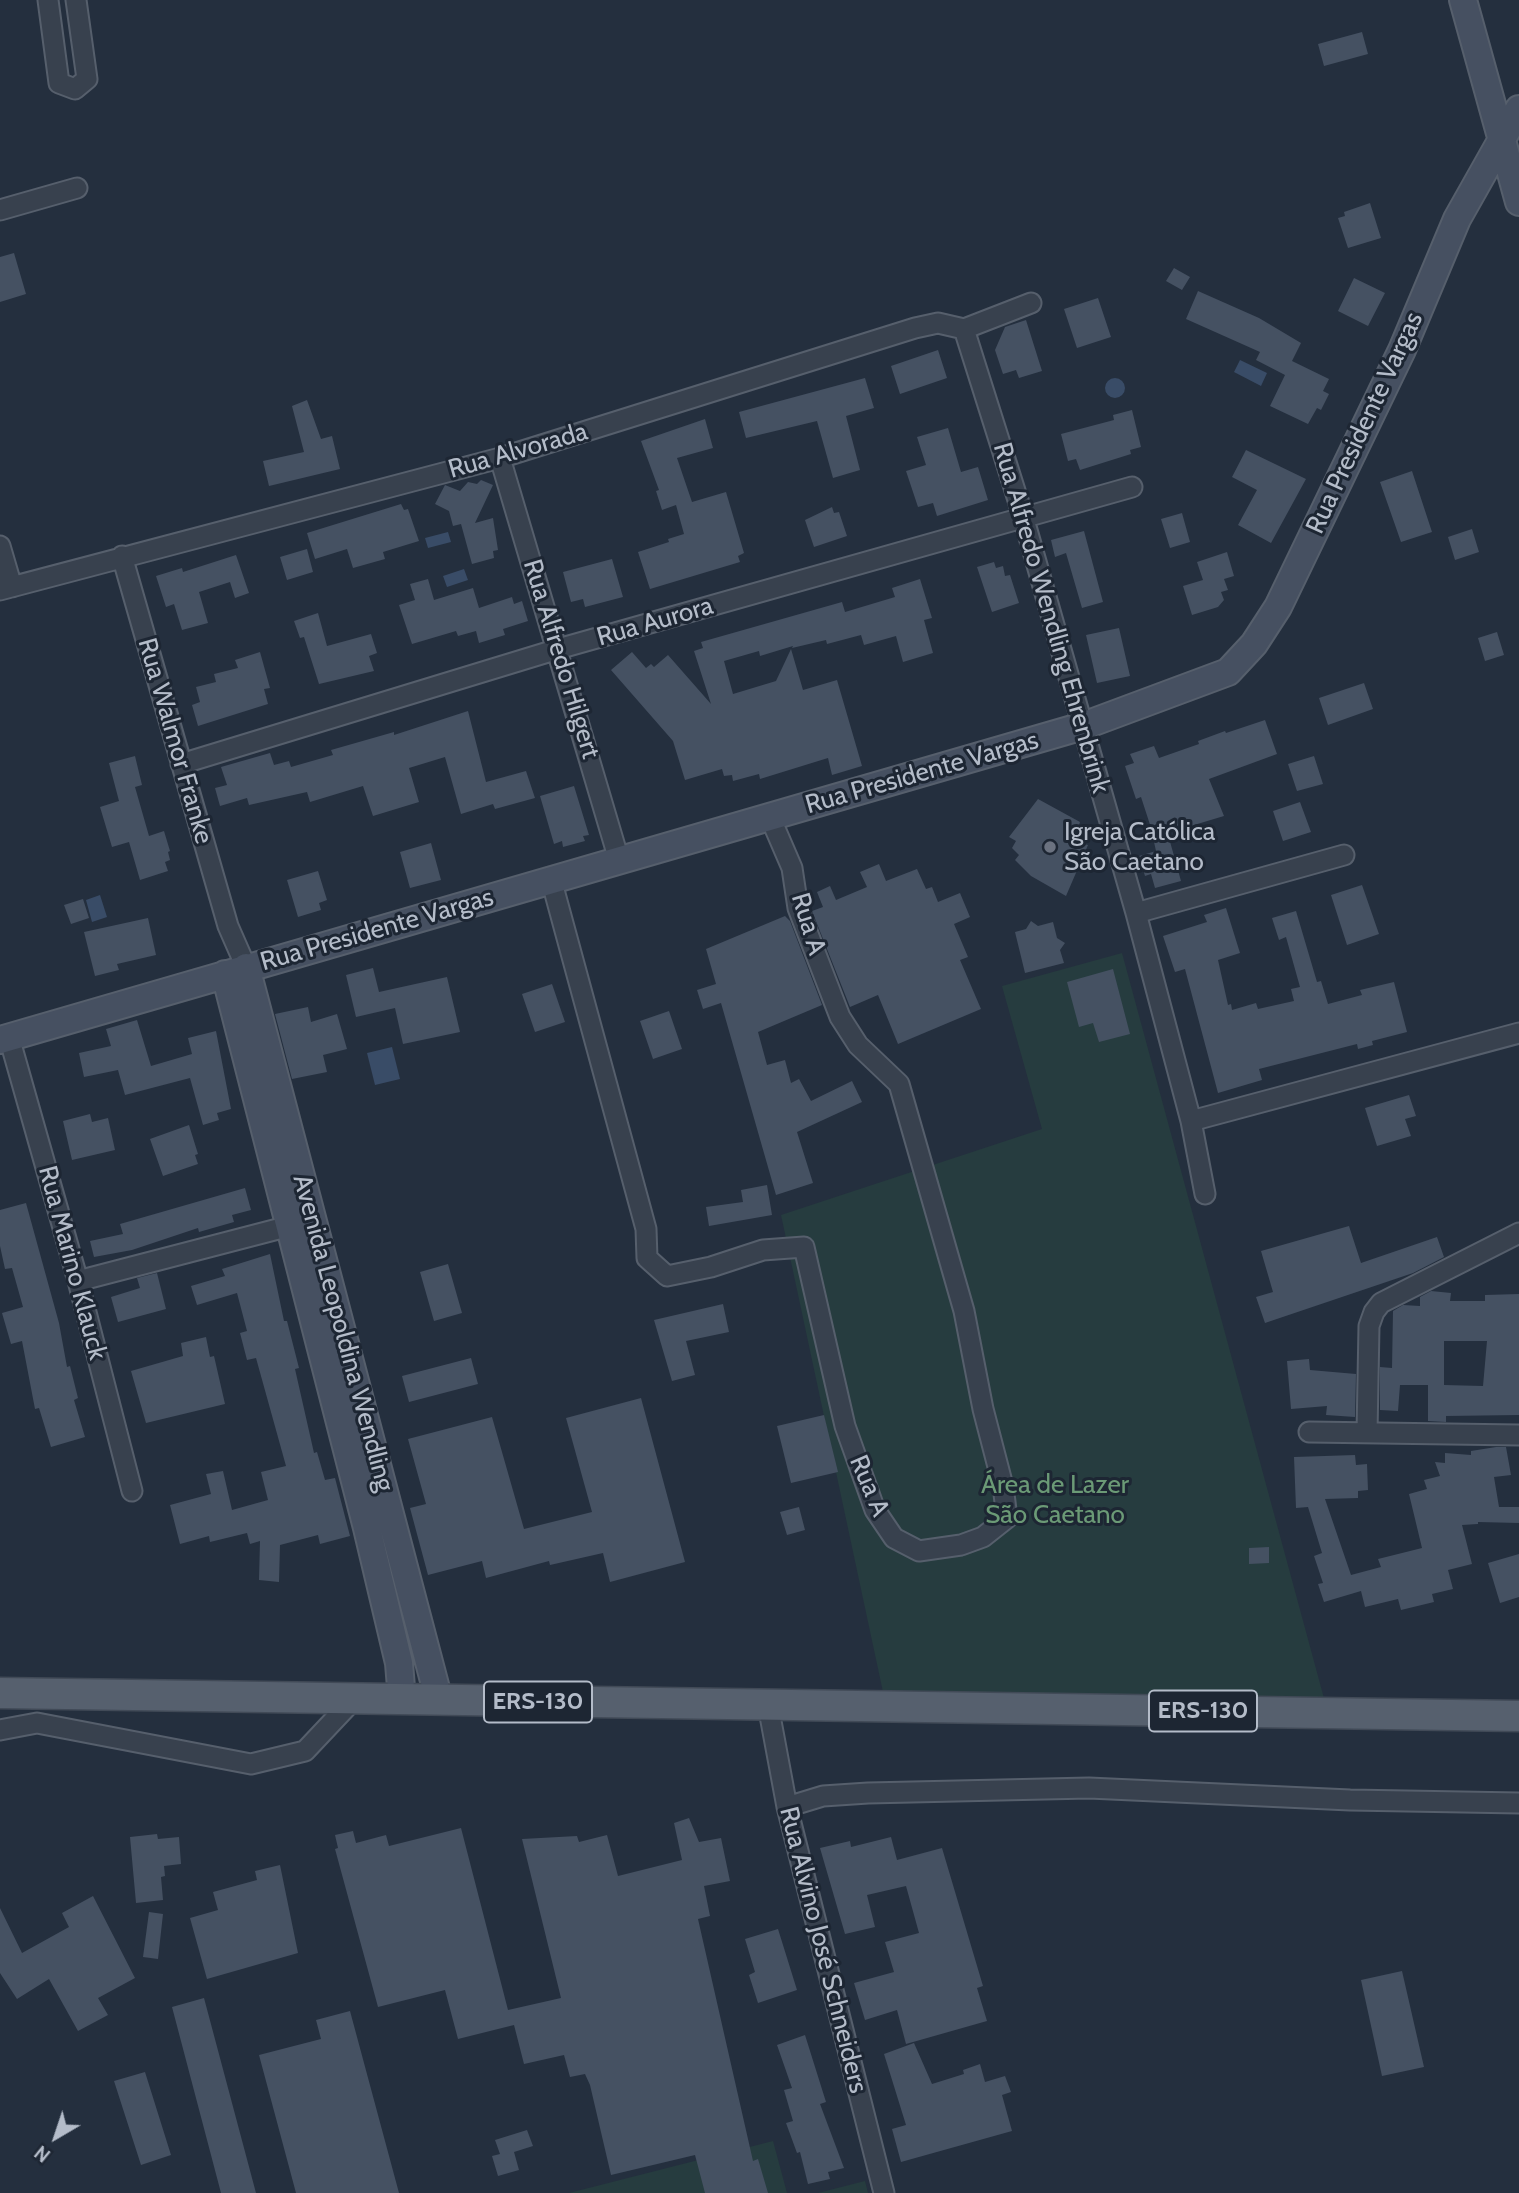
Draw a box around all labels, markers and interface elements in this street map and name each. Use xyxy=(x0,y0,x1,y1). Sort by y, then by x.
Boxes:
street label: Rua Presidente Vargas xyxy=(1300,307,1430,539)
street label: Rua Alvorada xyxy=(445,416,591,486)
street label: Rua Alfredo Wendling Ehrenbrink xyxy=(986,439,1116,797)
street label: Rua Alfredo Hilgert xyxy=(516,556,606,762)
street label: Rua Aurora xyxy=(593,591,717,653)
street label: Rua Walmor Franke xyxy=(131,635,219,847)
street label: Rua Presidente Vargas xyxy=(802,725,1042,821)
place label: Igreja Católica São Caetano xyxy=(1064,816,1215,878)
marker: Igreja Católica São Caetano xyxy=(1042,839,1058,855)
street label: Rua Presidente Vargas xyxy=(257,882,497,978)
street label: Rua A xyxy=(784,889,832,959)
street label: Rua Marino Klauck xyxy=(31,1163,113,1363)
street label: Avenida Leopoldina Wendling xyxy=(286,1171,400,1495)
street label: Rua A xyxy=(842,1451,896,1521)
park label: Área de Lazer São Caetano xyxy=(981,1469,1129,1530)
road number: ERS-130 xyxy=(484,1682,592,1722)
road number: ERS-130 xyxy=(1149,1690,1257,1731)
street label: Rua Alvino José Schneiders xyxy=(772,1804,874,2096)
north arrow xyxy=(21,2102,91,2172)
text: N xyxy=(30,2141,55,2167)

